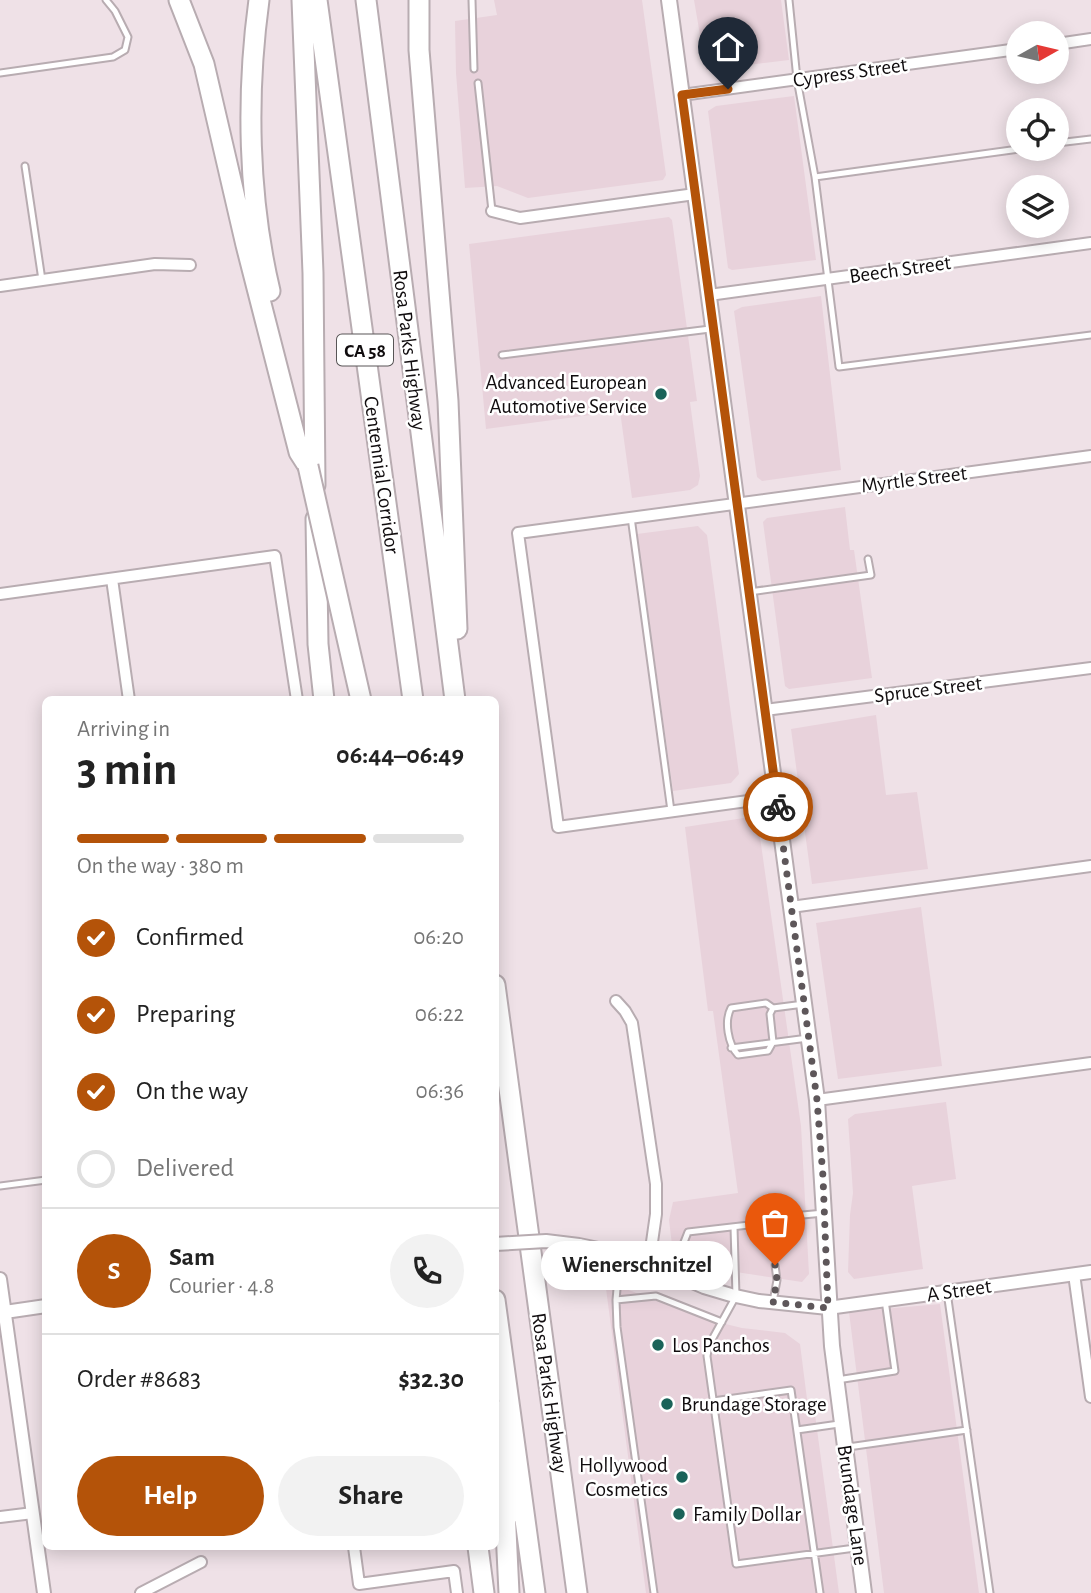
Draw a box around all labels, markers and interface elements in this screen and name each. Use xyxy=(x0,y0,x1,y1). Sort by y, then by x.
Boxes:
pin xyxy=(698,17,758,89)
north arrow xyxy=(1006,21,1069,84)
map controls xyxy=(1006,21,1069,238)
icon: home xyxy=(709,28,747,66)
street label: Cypress Street xyxy=(792,54,909,91)
button: locate xyxy=(1006,98,1069,161)
button: layers xyxy=(1006,175,1069,238)
street label: Beech Street xyxy=(848,252,952,287)
street label: Rosa Parks Highway xyxy=(389,268,430,432)
road number: CA 58 xyxy=(337,334,393,366)
place label: Advanced European Automotive Service xyxy=(485,372,647,417)
marker: Advanced European Automotive Service xyxy=(653,386,669,402)
street label: Centennial Corridor xyxy=(360,395,403,555)
street label: Myrtle Street xyxy=(860,463,968,496)
street label: Spruce Street xyxy=(873,672,983,707)
text: Arriving in xyxy=(77,718,170,741)
text: 06:44–06:49 xyxy=(336,742,464,768)
text: 3 min xyxy=(77,747,177,793)
courier xyxy=(743,772,813,842)
icon: bike xyxy=(759,788,797,826)
text: On the way · 380 m xyxy=(77,855,244,878)
icon: check xyxy=(77,919,115,957)
text: Confirmed xyxy=(136,924,244,950)
text: 06:20 xyxy=(413,926,464,949)
icon: check xyxy=(77,996,115,1034)
text: Preparing xyxy=(136,1001,235,1027)
text: 06:22 xyxy=(415,1003,464,1026)
icon: check xyxy=(77,1073,115,1111)
text: On the way xyxy=(136,1078,248,1104)
text: 06:36 xyxy=(415,1080,464,1103)
text: Delivered xyxy=(136,1155,234,1181)
pin xyxy=(745,1193,805,1265)
icon: bag xyxy=(756,1204,794,1242)
button: phone xyxy=(390,1234,464,1308)
callout: Wienerschnitzel xyxy=(540,1240,733,1290)
text: Sam xyxy=(169,1244,215,1270)
text: Wienerschnitzel xyxy=(562,1254,712,1277)
text: S xyxy=(108,1258,120,1284)
text: Courier · 4.8 xyxy=(169,1275,274,1298)
street label: A Street xyxy=(925,1276,993,1305)
street label: Rosa Parks Highway xyxy=(528,1311,571,1475)
place label: Los Panchos xyxy=(672,1335,770,1356)
marker: Los Panchos xyxy=(650,1337,666,1353)
text: Order #8683 xyxy=(77,1366,201,1392)
text: $32.30 xyxy=(398,1366,464,1392)
place label: Brundage Storage xyxy=(681,1394,827,1415)
marker: Brundage Storage xyxy=(659,1396,675,1412)
street label: Brundage Lane xyxy=(834,1443,871,1567)
place label: Hollywood Cosmetics xyxy=(579,1455,668,1500)
button: Help xyxy=(77,1456,264,1536)
button: Share xyxy=(278,1456,464,1536)
marker: Hollywood Cosmetics xyxy=(674,1469,690,1485)
place label: Family Dollar xyxy=(693,1504,801,1525)
marker: Family Dollar xyxy=(671,1506,687,1522)

